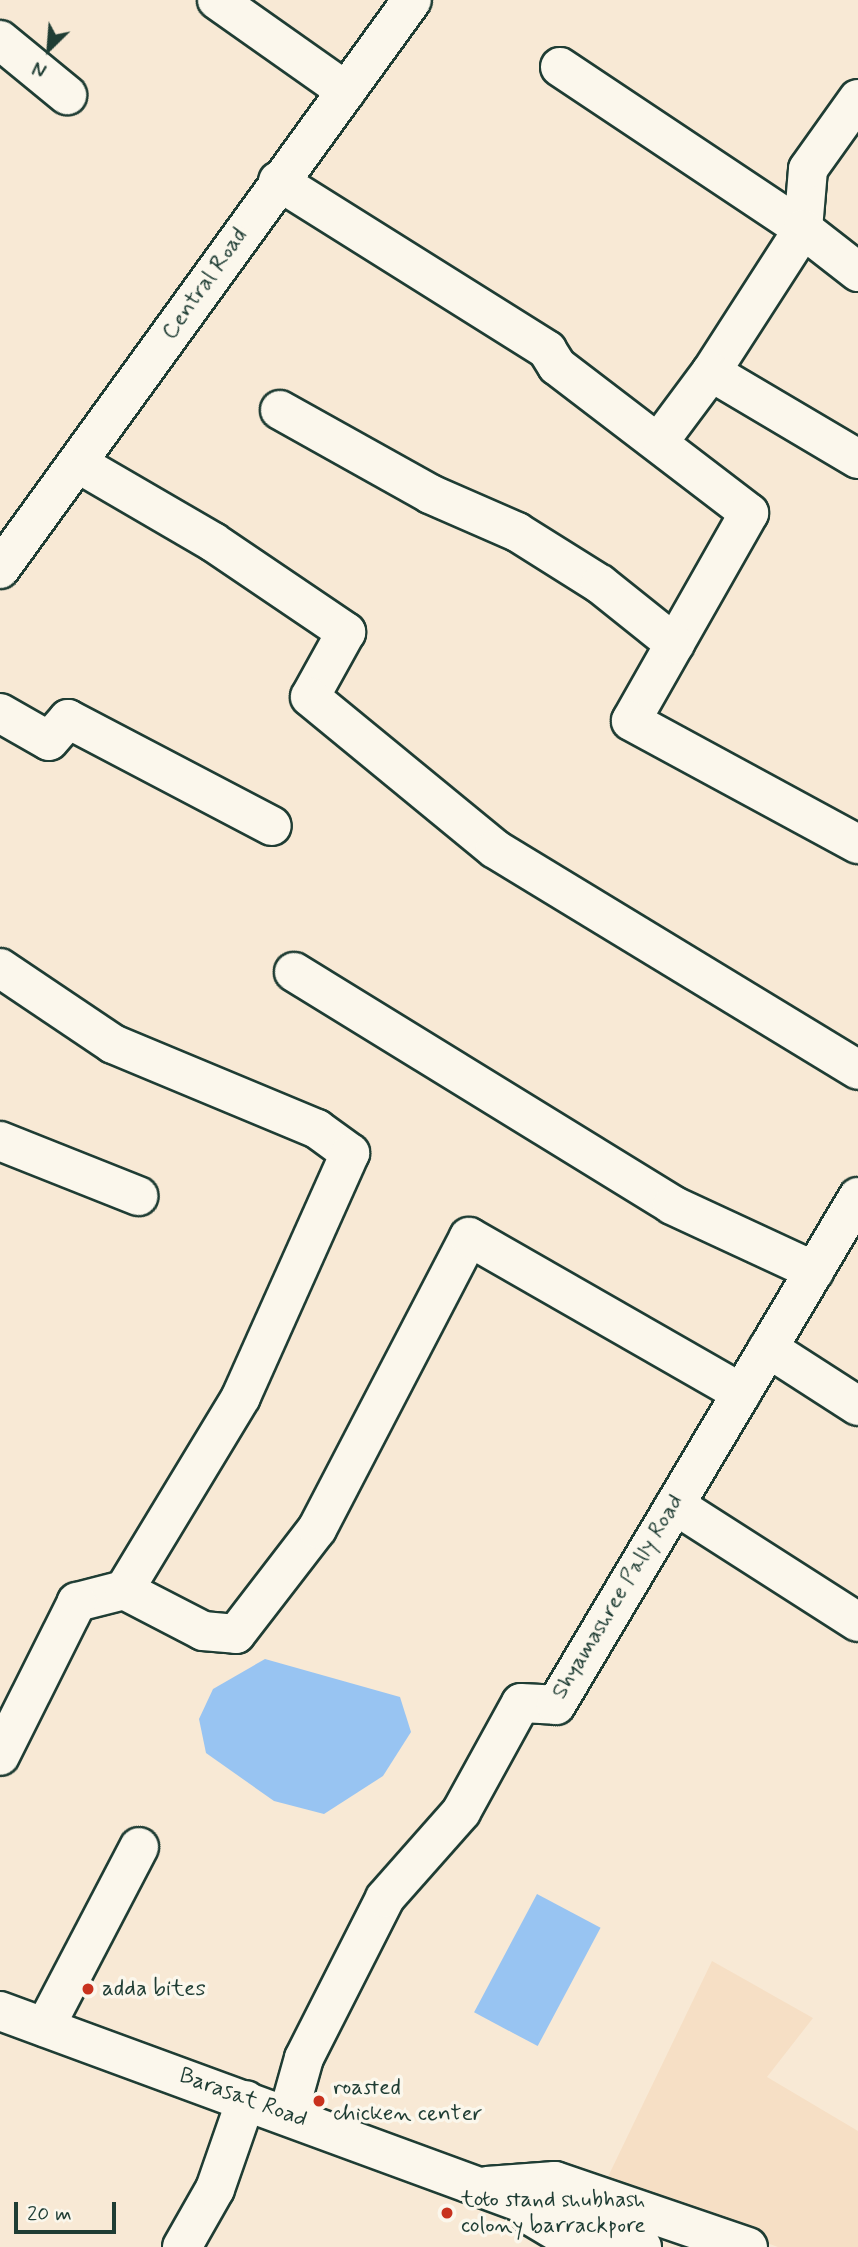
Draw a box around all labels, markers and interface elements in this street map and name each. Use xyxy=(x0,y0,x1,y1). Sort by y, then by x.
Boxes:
north arrow xyxy=(14,14,84,84)
text: N xyxy=(29,54,51,82)
street label: Central Road xyxy=(157,223,253,345)
street label: Shyamashree Pally Road xyxy=(547,1491,689,1703)
place label: adda bites xyxy=(102,1975,198,2003)
marker: adda bites xyxy=(80,1981,96,1997)
street label: Barasat Road xyxy=(175,2062,311,2134)
place label: roasted chicken center xyxy=(333,2074,482,2128)
marker: roasted chicken center xyxy=(311,2093,327,2109)
place label: toto stand shubhash colony barrackpore xyxy=(461,2186,646,2240)
scale bar xyxy=(18,2188,119,2232)
text: 20 m xyxy=(27,2200,72,2228)
marker: toto stand shubhash colony barrackpore xyxy=(439,2205,455,2221)

